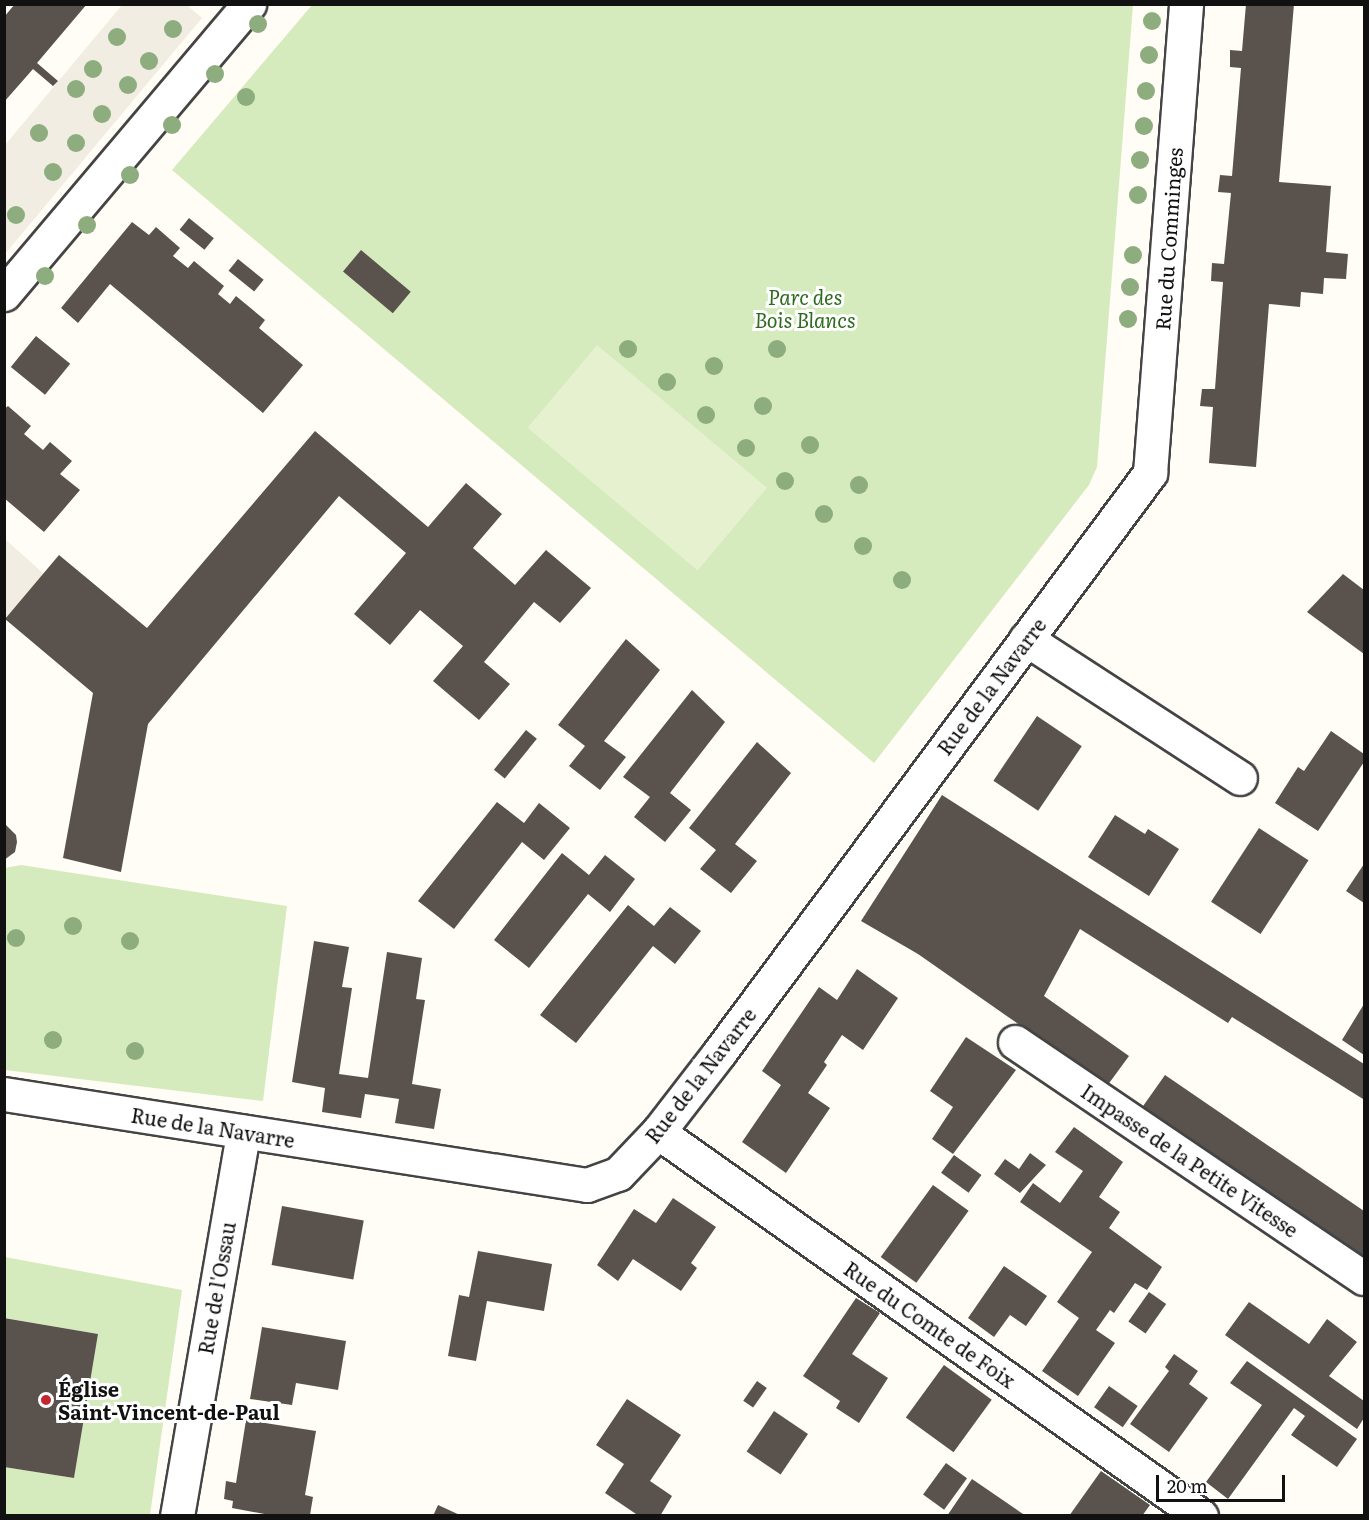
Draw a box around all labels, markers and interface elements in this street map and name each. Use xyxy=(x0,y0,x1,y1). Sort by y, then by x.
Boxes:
street label: Rue du Comminges xyxy=(1150,147,1186,331)
park label: Parc des Bois Blancs xyxy=(754,284,856,331)
street label: Rue de la Navarre xyxy=(932,613,1050,759)
street label: Rue de la Navarre xyxy=(640,1002,760,1148)
street label: Impasse de la Petite Vitesse xyxy=(1077,1078,1303,1242)
street label: Rue de la Navarre xyxy=(129,1102,297,1152)
street label: Rue de l'Ossau xyxy=(193,1220,239,1356)
street label: Rue du Comte de Foix xyxy=(840,1256,1020,1392)
place label: Église Saint-Vincent-de-Paul xyxy=(58,1376,280,1423)
marker: Église Saint-Vincent-de-Paul xyxy=(39,1393,53,1407)
scale bar xyxy=(1159,1463,1288,1501)
text: 20 m xyxy=(1167,1472,1208,1499)

